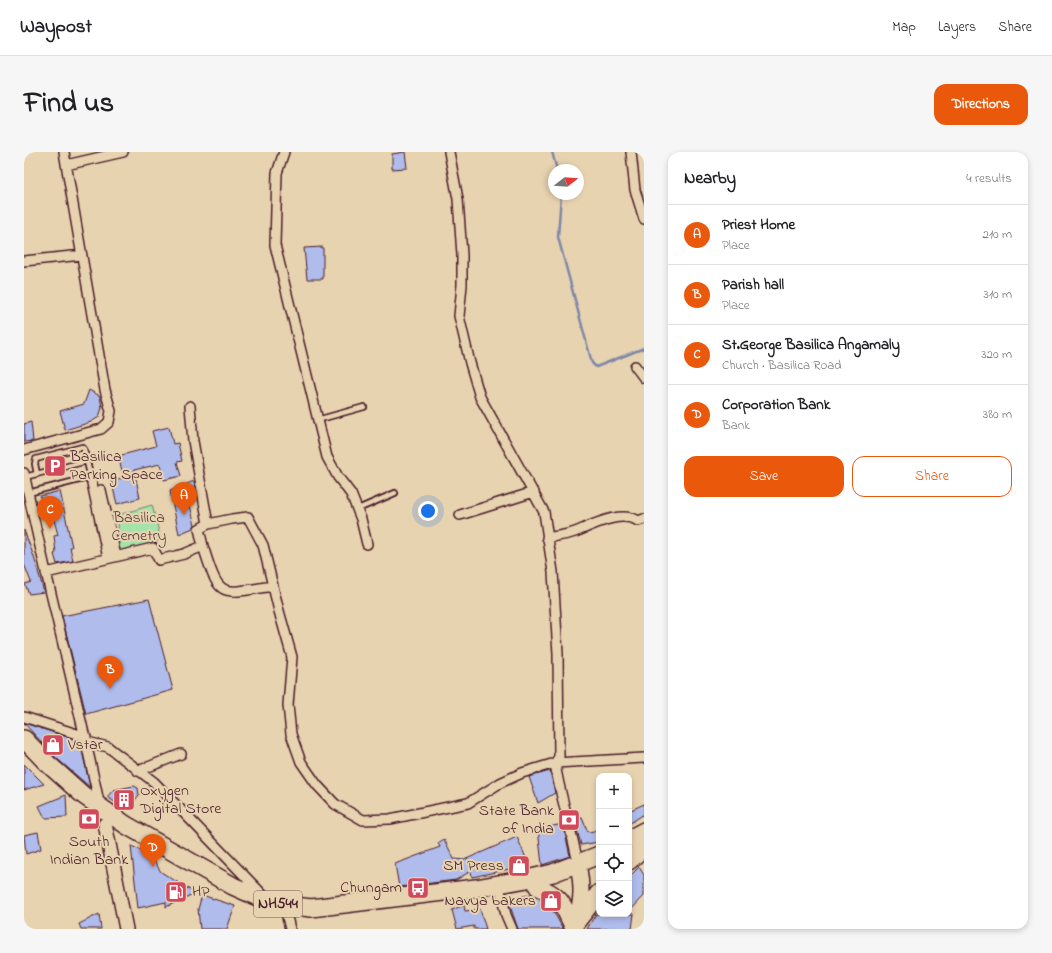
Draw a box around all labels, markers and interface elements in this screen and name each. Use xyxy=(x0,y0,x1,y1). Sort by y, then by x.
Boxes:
text: Waypost xyxy=(20,14,92,41)
text: Map xyxy=(892,17,916,38)
text: Layers xyxy=(938,17,976,38)
text: Share xyxy=(998,17,1032,38)
text: Find us xyxy=(24,84,114,125)
button: Directions xyxy=(934,84,1028,125)
north arrow xyxy=(548,164,584,200)
text: Nearby xyxy=(684,166,736,191)
text: 4 results xyxy=(966,169,1012,188)
text: Priest Home xyxy=(722,214,795,236)
text: A xyxy=(693,225,701,244)
text: 210 m xyxy=(982,225,1012,244)
text: Place xyxy=(722,236,750,255)
text: Parish hall xyxy=(722,274,784,296)
text: B xyxy=(693,285,701,304)
text: 310 m xyxy=(984,285,1012,304)
text: Place xyxy=(722,296,750,315)
text: St.George Basilica Angamaly xyxy=(722,334,900,356)
text: C xyxy=(693,345,701,364)
text: 320 m xyxy=(981,345,1012,364)
text: Church · Basilica Road xyxy=(722,356,842,375)
text: Corporation Bank xyxy=(722,394,830,416)
text: D xyxy=(692,405,702,424)
text: 380 m xyxy=(983,405,1012,424)
text: Bank xyxy=(722,416,750,435)
place label: Basilica Parking Space xyxy=(69,445,164,487)
parking icon: Basilica Parking Space xyxy=(42,453,68,479)
button: Save xyxy=(684,456,844,497)
button: Share xyxy=(852,456,1012,497)
pin: A xyxy=(171,482,197,515)
pin: C xyxy=(37,496,63,529)
your location xyxy=(418,501,438,521)
park label: Basilica Cemetry xyxy=(112,506,166,548)
pin: B xyxy=(97,656,123,689)
shop icon: Vstar xyxy=(40,732,66,758)
place label: Vstar xyxy=(67,733,103,757)
map controls xyxy=(596,773,632,917)
button: + xyxy=(596,773,632,809)
place label: Oxygen Digital Store xyxy=(139,779,222,821)
building icon: Oxygen Digital Store xyxy=(111,787,137,813)
place label: State Bank of India xyxy=(479,799,555,841)
bank icon: South Indian Bank xyxy=(76,806,102,832)
bank icon: State Bank of India xyxy=(556,807,582,833)
button: − xyxy=(596,809,632,845)
place label: South Indian Bank xyxy=(50,830,129,872)
pin: D xyxy=(140,834,166,867)
button: locate xyxy=(596,845,632,881)
shop icon: SM Press xyxy=(506,853,532,879)
place label: SM Press xyxy=(443,854,504,878)
bus stop icon: Chungam xyxy=(405,875,431,901)
place label: Chungam xyxy=(340,876,402,900)
fuel station icon: HP xyxy=(163,879,189,905)
place label: HP xyxy=(192,880,210,904)
button: layers xyxy=(596,881,632,917)
shop icon: Navya bakers xyxy=(538,888,564,914)
place label: Navya bakers xyxy=(444,889,536,913)
road number: NH544 xyxy=(254,891,302,917)

